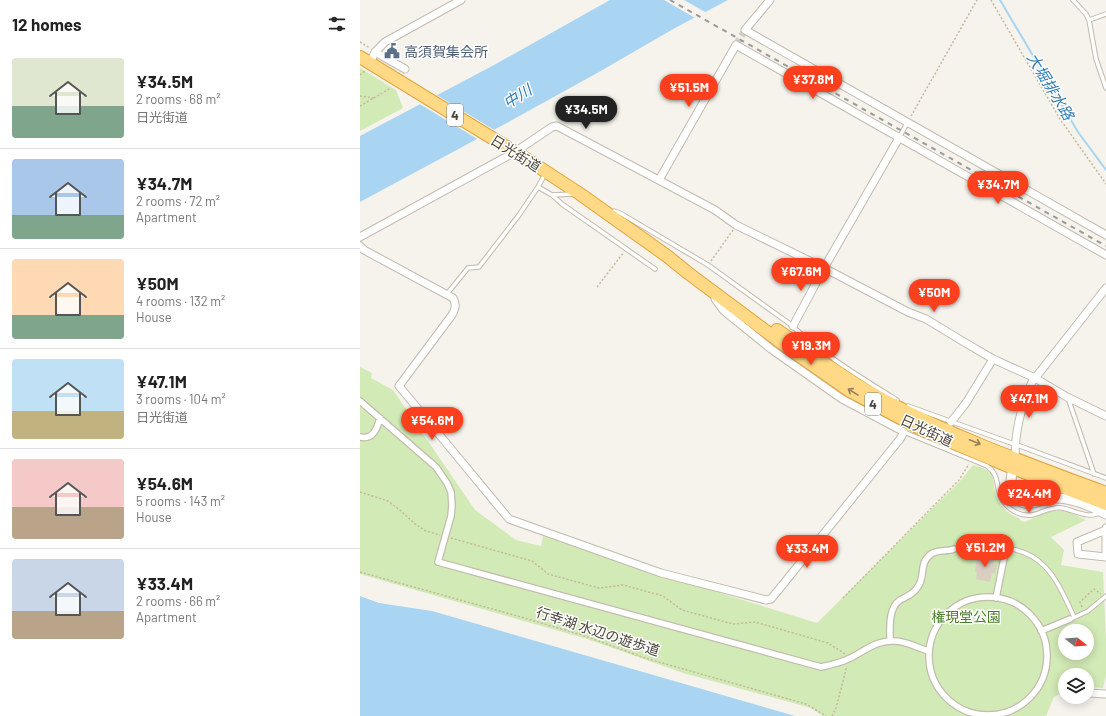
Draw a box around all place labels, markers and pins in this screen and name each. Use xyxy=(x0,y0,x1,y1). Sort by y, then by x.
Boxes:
public building icon: 高須賀集会所 xyxy=(383,42,401,60)
place label: 高須賀集会所 xyxy=(404,43,488,60)
pin: ¥37.8M xyxy=(780,66,846,100)
pin: ¥51.5M xyxy=(656,74,722,108)
pin: ¥34.5M xyxy=(553,96,619,130)
pin: ¥34.7M xyxy=(965,171,1031,205)
pin: ¥67.6M xyxy=(768,258,834,292)
pin: ¥50M xyxy=(910,279,958,313)
pin: ¥19.3M xyxy=(778,332,844,366)
pin: ¥47.1M xyxy=(996,385,1062,419)
pin: ¥54.6M xyxy=(399,407,465,441)
pin: ¥24.4M xyxy=(996,480,1062,514)
pin: ¥51.2M xyxy=(952,534,1018,568)
pin: ¥33.4M xyxy=(774,535,840,569)

